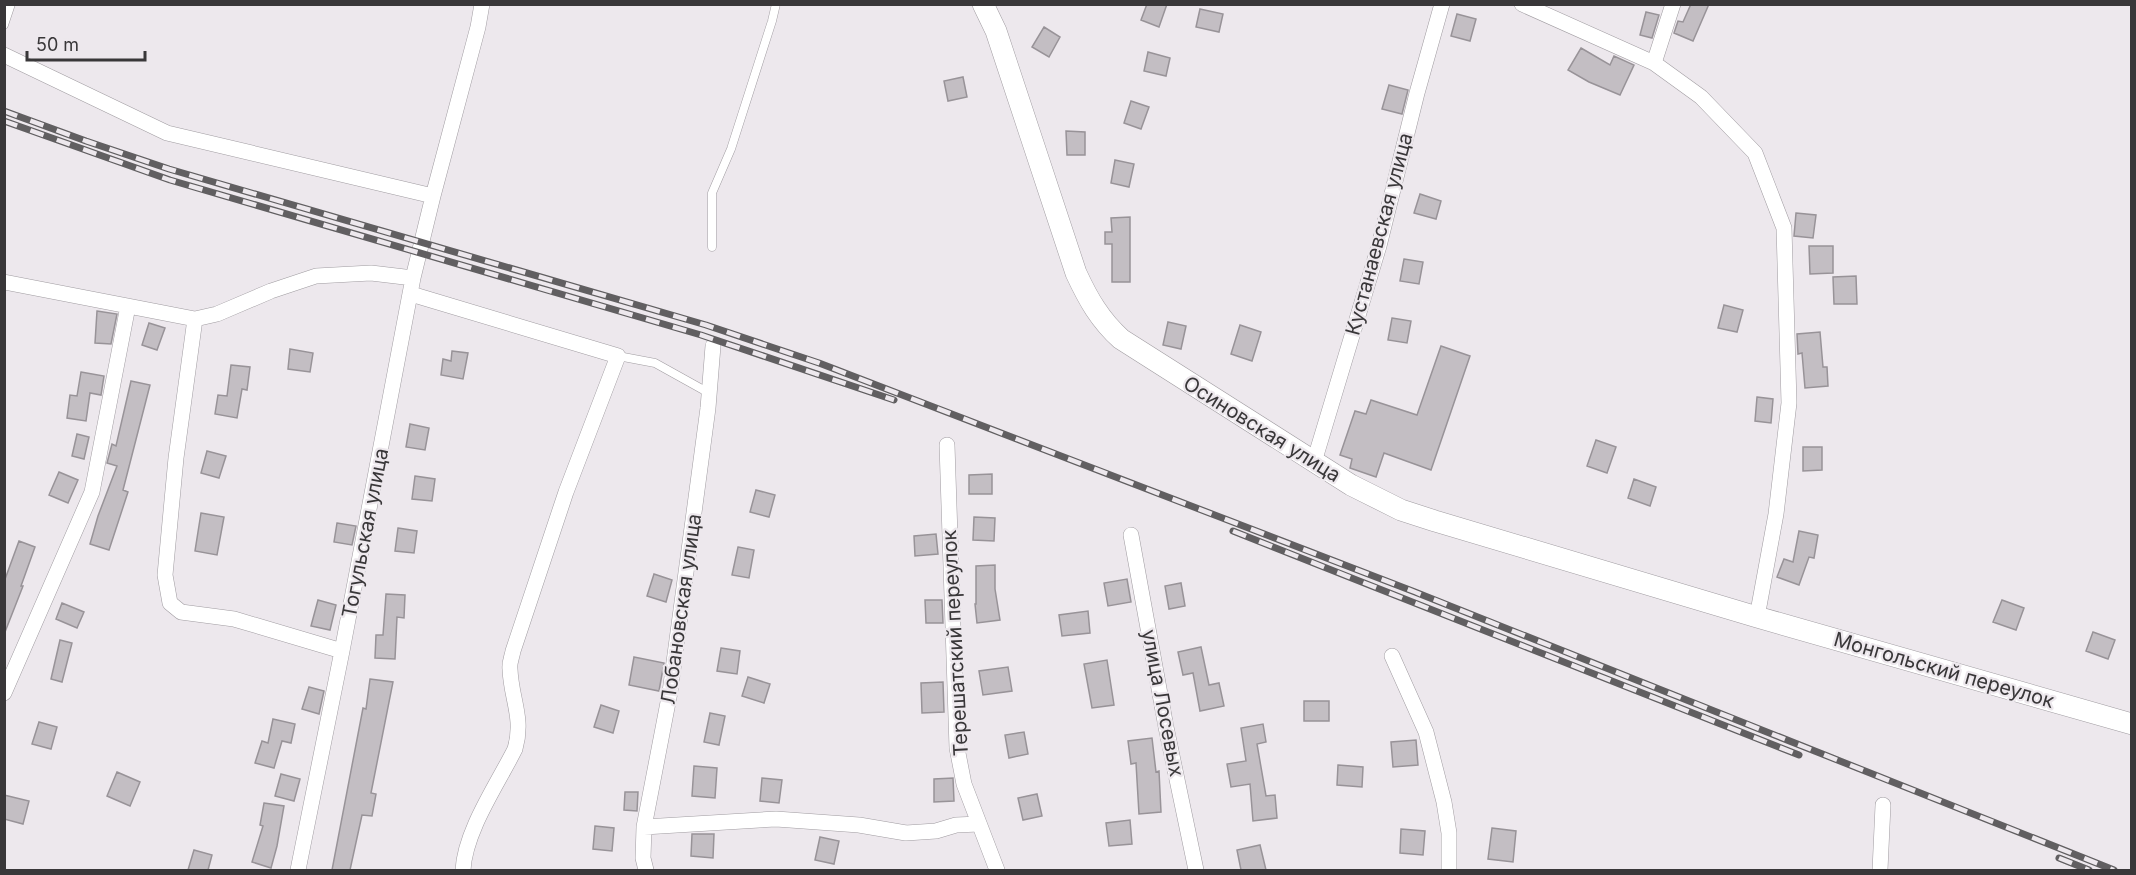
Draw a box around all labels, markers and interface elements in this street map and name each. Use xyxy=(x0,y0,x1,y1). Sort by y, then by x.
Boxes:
scale bar xyxy=(27,24,146,62)
text: 50 m xyxy=(36,34,79,55)
street label: Кустанаевская улица xyxy=(1340,130,1418,338)
street label: Осиновская улица xyxy=(1179,371,1345,487)
street label: Тогульская улица xyxy=(337,446,393,620)
street label: Лобановская улица xyxy=(656,512,706,706)
street label: Терешатский переулок xyxy=(937,529,973,757)
street label: улица Лосевых xyxy=(1137,627,1189,779)
street label: Монгольский переулок xyxy=(1831,627,2057,713)

